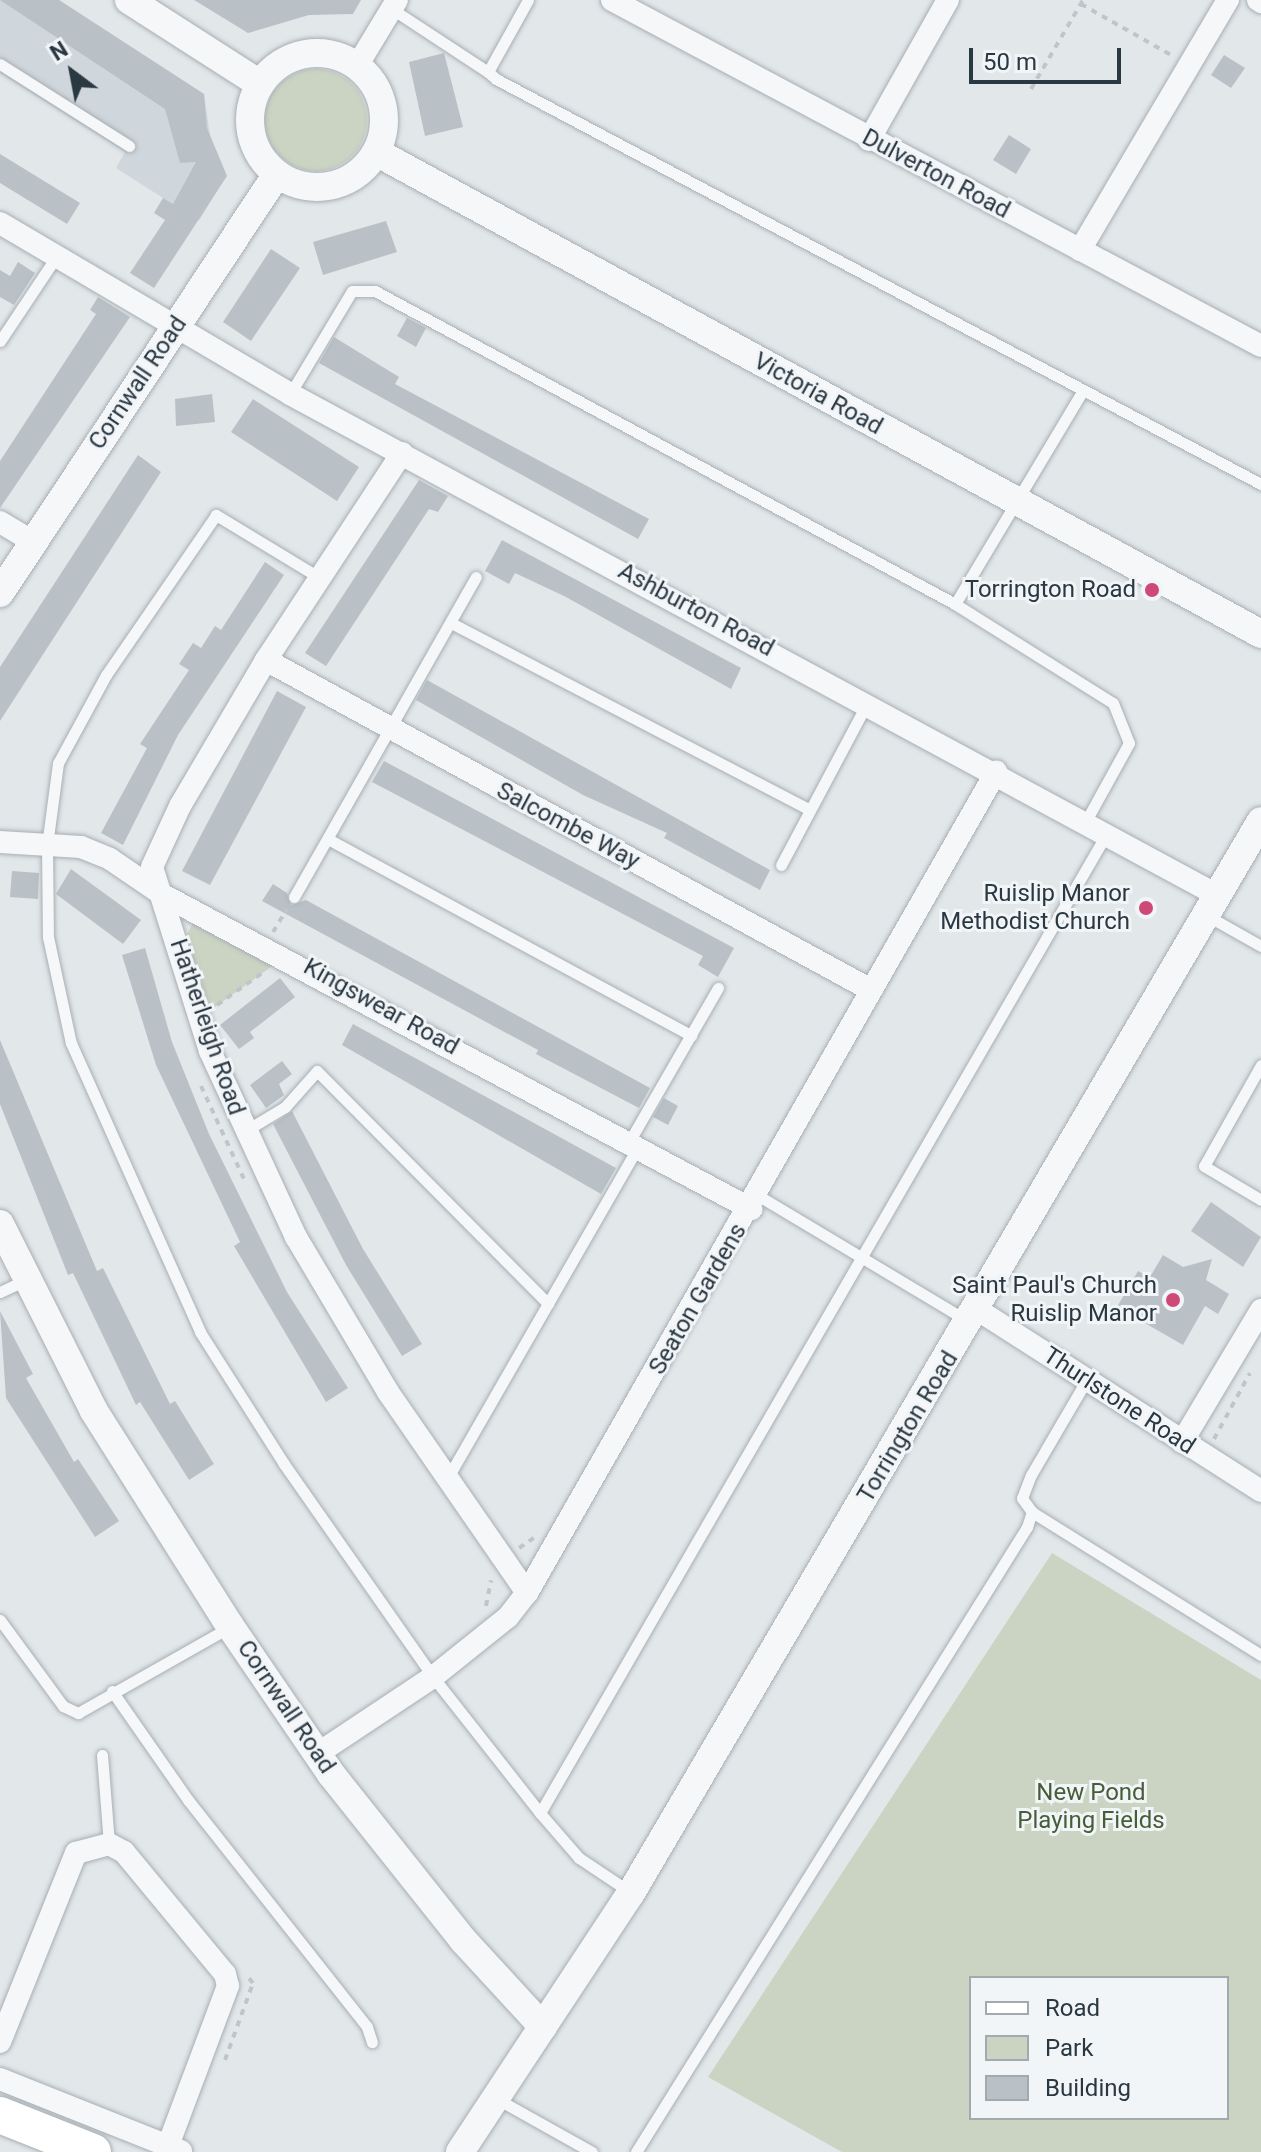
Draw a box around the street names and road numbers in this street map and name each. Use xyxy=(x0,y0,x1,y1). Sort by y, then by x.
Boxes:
street label: Dulverton Road xyxy=(857,123,1015,225)
street label: Cornwall Road xyxy=(83,311,193,455)
street label: Victoria Road xyxy=(748,347,888,441)
street label: Ashburton Road xyxy=(613,557,779,663)
street label: Salcombe Way xyxy=(492,776,644,876)
street label: Hatherleigh Road xyxy=(163,935,251,1119)
street label: Kingswear Road xyxy=(298,952,464,1062)
street label: Seaton Gardens xyxy=(643,1218,753,1380)
street label: Thurlstone Road xyxy=(1038,1341,1200,1461)
street label: Torrington Road xyxy=(852,1346,964,1508)
street label: Cornwall Road xyxy=(231,1635,341,1779)

